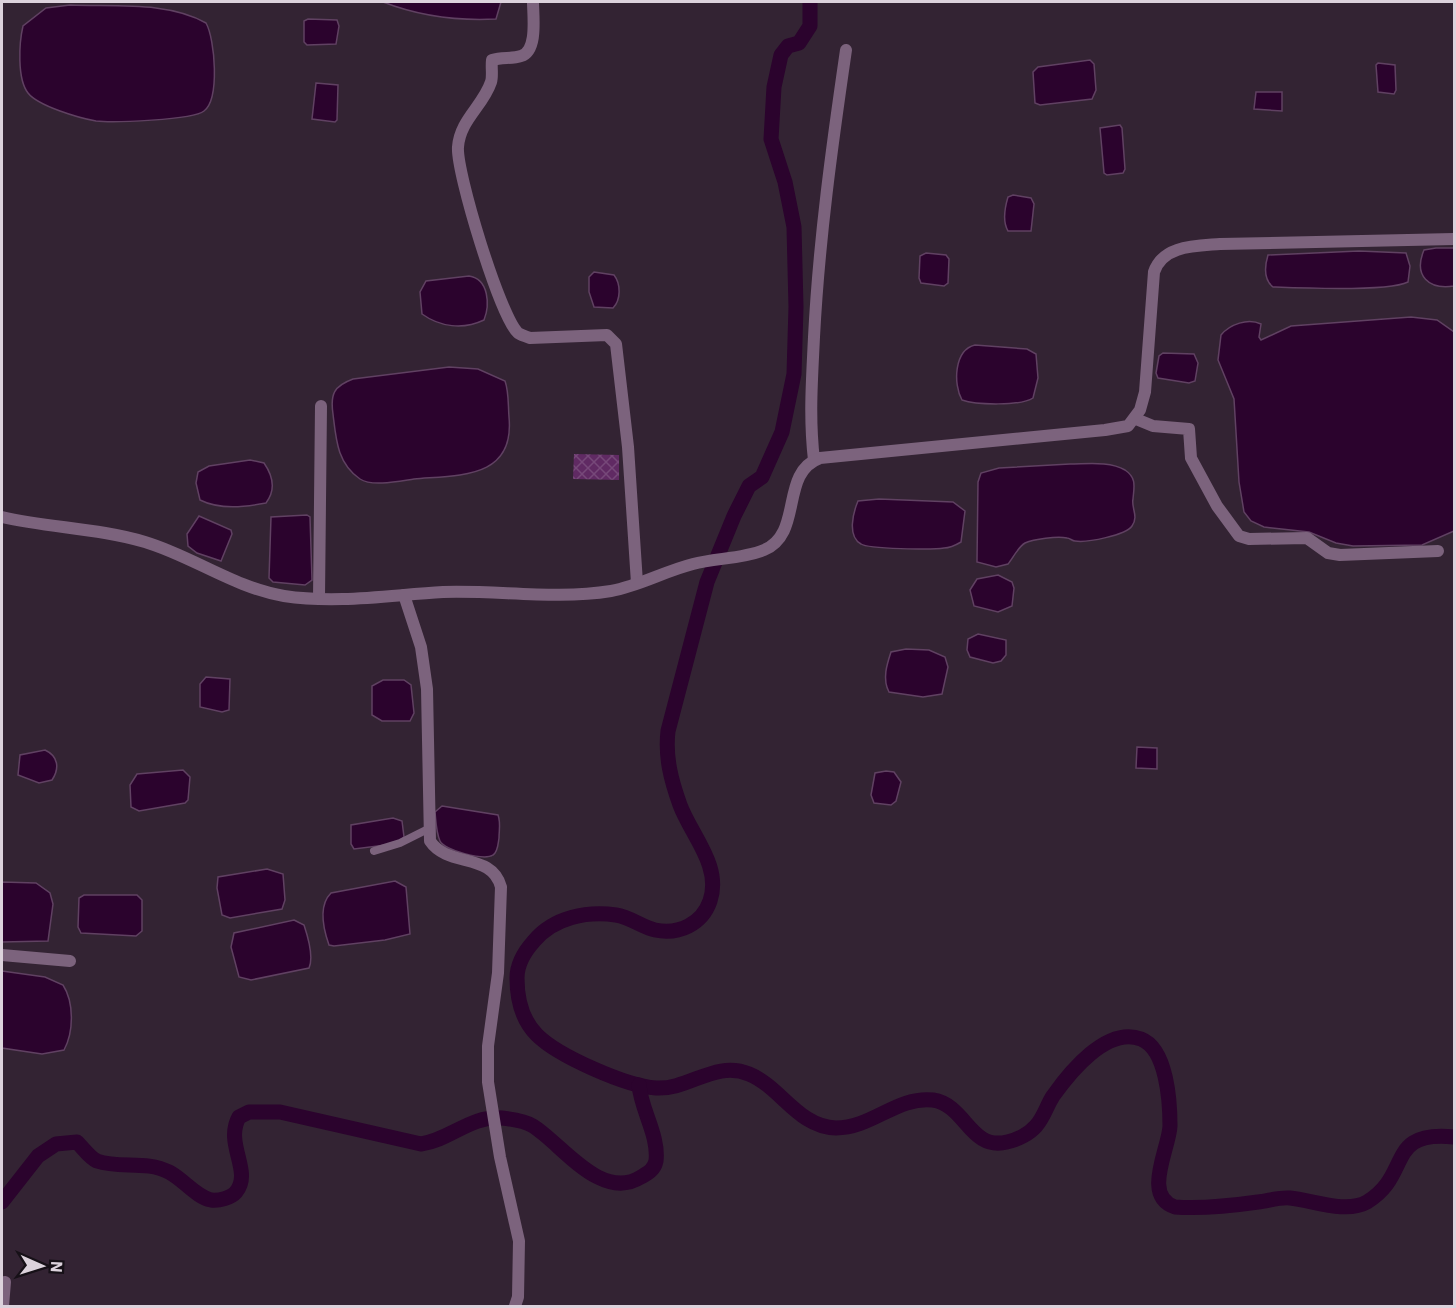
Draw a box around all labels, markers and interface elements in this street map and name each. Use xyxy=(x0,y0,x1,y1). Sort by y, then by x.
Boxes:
north arrow xyxy=(12,1236,72,1296)
text: N xyxy=(47,1260,67,1273)

